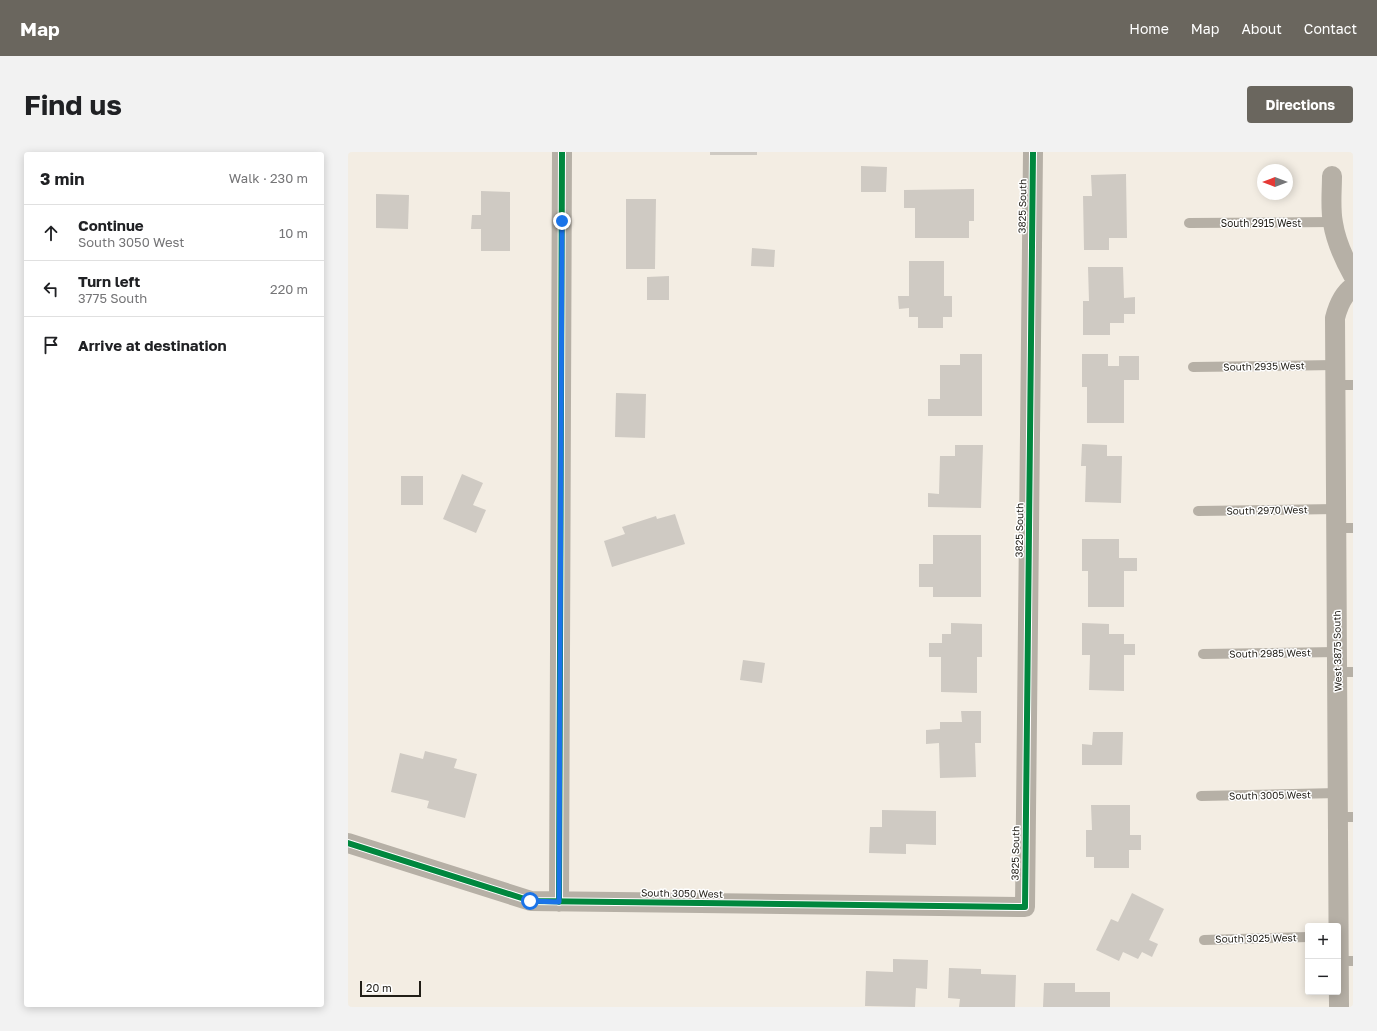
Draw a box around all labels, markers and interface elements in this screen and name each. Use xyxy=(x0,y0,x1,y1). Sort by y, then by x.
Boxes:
text: Map xyxy=(20,17,60,40)
text: Home xyxy=(1129,20,1169,37)
text: Map xyxy=(1191,20,1219,37)
text: About xyxy=(1241,20,1282,37)
text: Contact xyxy=(1304,20,1357,37)
button: Directions xyxy=(1247,86,1353,123)
text: Find us xyxy=(24,88,122,121)
north arrow xyxy=(1257,164,1293,200)
text: 3 min xyxy=(40,168,84,189)
text: Walk · 230 m xyxy=(229,170,308,186)
street label: 3825 South xyxy=(1016,179,1028,233)
route end xyxy=(553,212,571,230)
text: Continue xyxy=(78,216,144,234)
street label: South 2915 West xyxy=(1221,217,1301,229)
icon: ahead xyxy=(40,222,62,244)
text: 10 m xyxy=(279,225,308,241)
text: South 3050 West xyxy=(78,234,185,250)
text: Turn left xyxy=(78,272,140,290)
icon: left xyxy=(40,278,62,300)
text: 220 m xyxy=(270,281,308,297)
text: 3775 South xyxy=(78,290,147,306)
icon: arrive xyxy=(40,334,62,356)
text: Arrive at destination xyxy=(78,336,227,354)
street label: South 2935 West xyxy=(1223,359,1305,373)
street label: 3825 South xyxy=(1013,503,1025,557)
street label: South 2970 West xyxy=(1226,503,1308,517)
street label: West 3875 South xyxy=(1330,610,1344,692)
street label: South 2985 West xyxy=(1229,646,1311,660)
street label: South 3005 West xyxy=(1229,788,1311,802)
street label: 3825 South xyxy=(1009,826,1021,880)
street label: South 3050 West xyxy=(641,886,723,900)
route start xyxy=(521,892,539,910)
map controls xyxy=(1305,923,1341,995)
button: + xyxy=(1305,923,1341,959)
street label: South 3025 West xyxy=(1215,931,1297,945)
button: − xyxy=(1305,959,1341,995)
scale bar xyxy=(360,979,421,998)
text: 20 m xyxy=(366,981,392,994)

